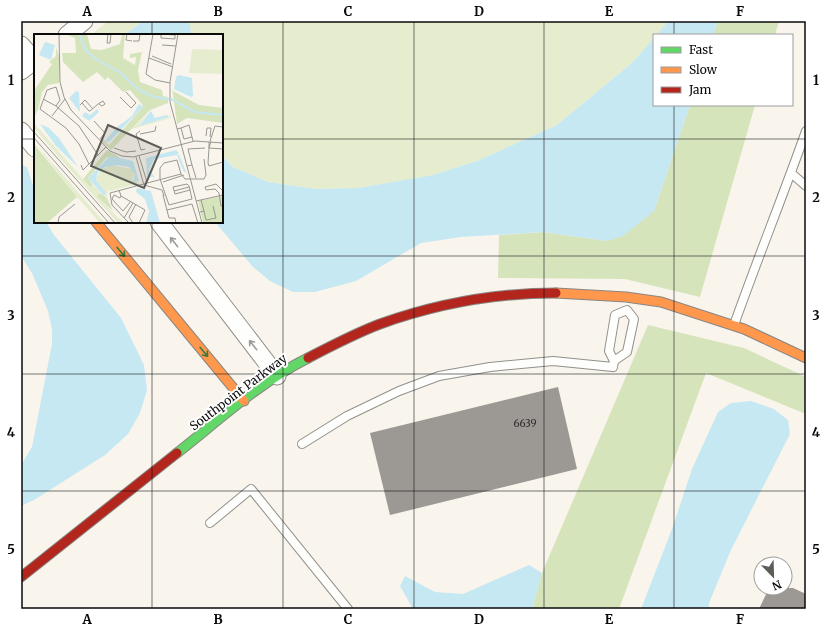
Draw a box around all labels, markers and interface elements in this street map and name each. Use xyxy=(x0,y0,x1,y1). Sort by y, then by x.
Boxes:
text: A xyxy=(81,3,92,20)
text: B xyxy=(213,3,223,20)
text: C xyxy=(344,3,353,20)
text: D xyxy=(474,3,484,20)
text: E xyxy=(605,3,614,20)
text: F xyxy=(736,3,744,20)
inset map xyxy=(34,34,223,223)
legend xyxy=(653,34,793,106)
text: Fast xyxy=(689,42,713,57)
text: Slow xyxy=(689,62,718,77)
text: 1 xyxy=(8,72,14,89)
text: 1 xyxy=(813,72,819,89)
text: Jam xyxy=(688,82,712,97)
text: 2 xyxy=(7,189,15,206)
text: 2 xyxy=(812,189,820,206)
one-way arrow xyxy=(170,236,178,247)
one-way arrow xyxy=(117,247,126,257)
text: 3 xyxy=(7,307,15,324)
text: 3 xyxy=(812,307,820,324)
one-way arrow xyxy=(249,340,257,351)
one-way arrow xyxy=(200,347,208,358)
street label: Southpoint Parkway xyxy=(186,351,290,433)
house number: 6639 xyxy=(514,417,536,430)
text: 4 xyxy=(7,424,16,441)
text: 4 xyxy=(812,424,821,441)
text: 5 xyxy=(7,541,15,558)
text: 5 xyxy=(812,541,820,558)
north arrow xyxy=(753,556,793,596)
text: N xyxy=(770,577,784,593)
text: A xyxy=(81,611,92,628)
text: B xyxy=(213,611,223,628)
text: C xyxy=(344,611,353,628)
text: D xyxy=(474,611,484,628)
text: E xyxy=(605,611,614,628)
text: F xyxy=(736,611,744,628)

